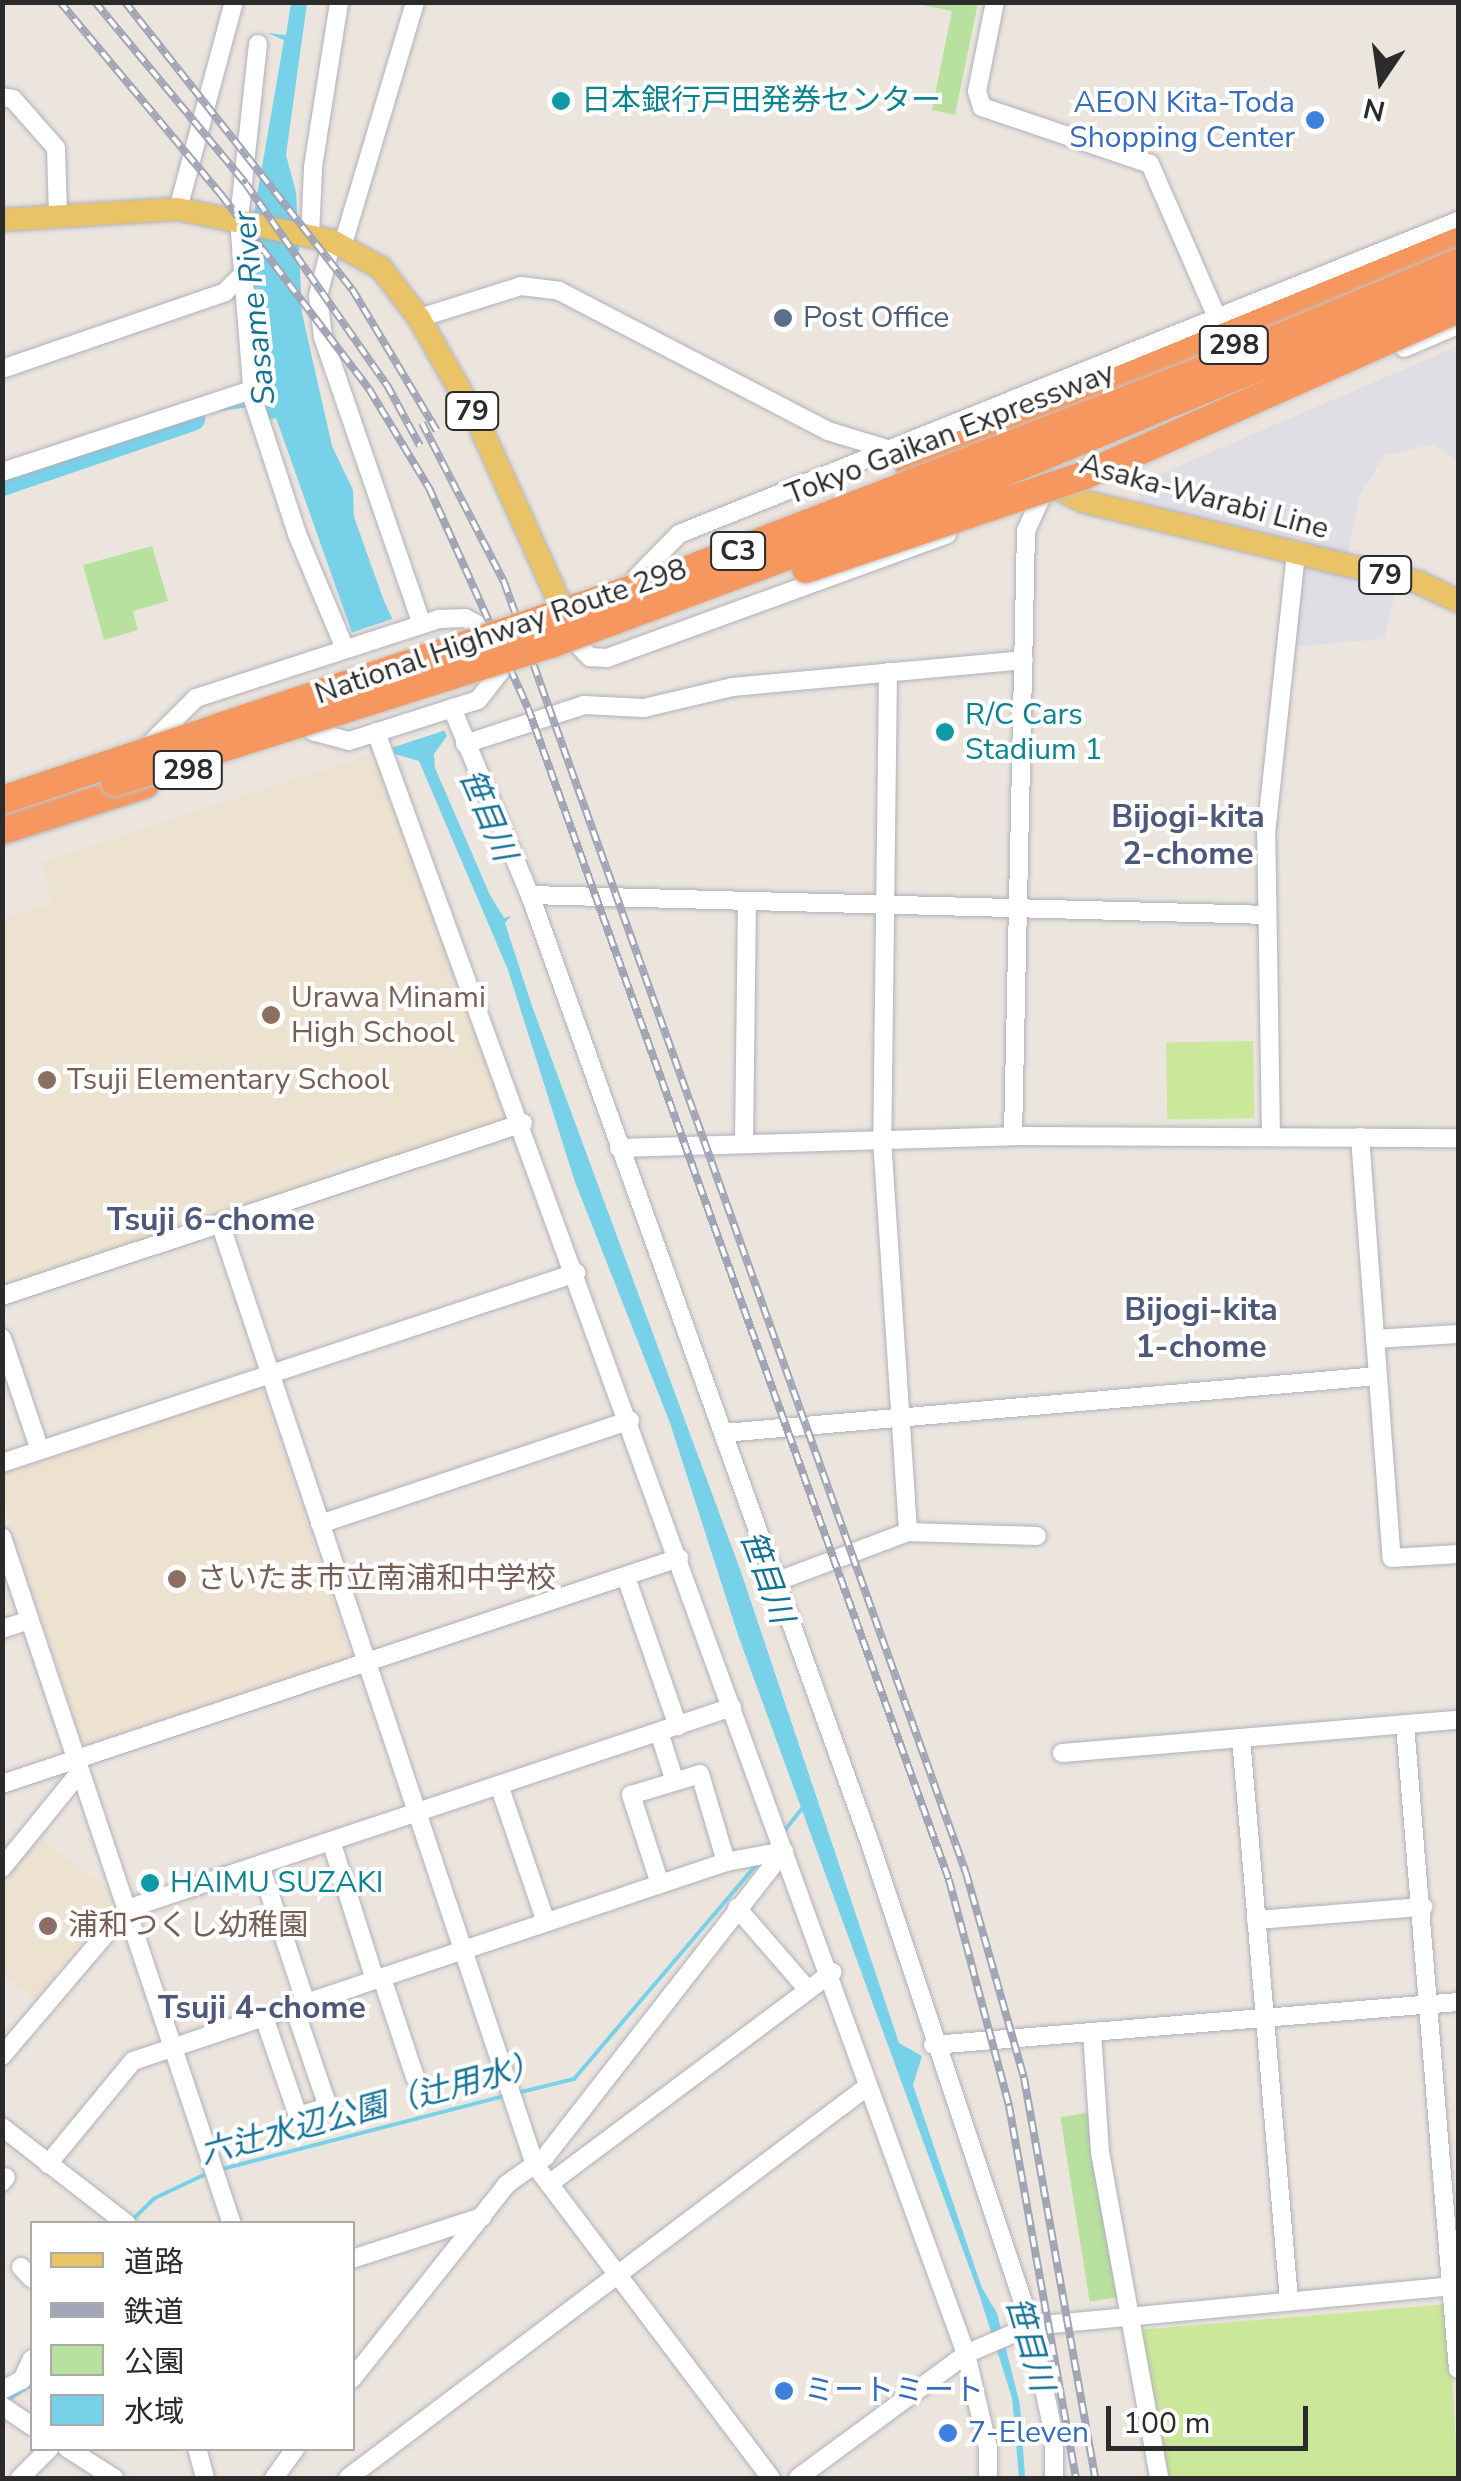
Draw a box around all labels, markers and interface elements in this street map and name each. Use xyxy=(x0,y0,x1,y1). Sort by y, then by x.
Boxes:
north arrow xyxy=(1331,30,1431,130)
place label: 日本銀行戸田発券センター xyxy=(581,83,941,119)
place label: AEON Kita-Toda Shopping Center xyxy=(1069,85,1295,156)
text: N xyxy=(1360,88,1389,130)
marker: 日本銀行戸田発券センター xyxy=(550,90,572,112)
marker: AEON Kita-Toda Shopping Center xyxy=(1304,109,1326,131)
water label: Sasame River xyxy=(226,209,284,407)
place label: Post Office xyxy=(803,300,949,336)
marker: Post Office xyxy=(772,307,794,329)
road number: 298 xyxy=(1196,322,1272,368)
street label: Tokyo Gaikan Expressway xyxy=(781,355,1119,513)
road number: 79 xyxy=(444,388,500,434)
street label: Asaka-Warabi Line xyxy=(1076,446,1332,548)
road number: C3 xyxy=(708,528,768,574)
street label: National Highway Route 298 xyxy=(310,551,692,713)
road number: 79 xyxy=(1358,552,1412,598)
place label: R/C Cars Stadium 1 xyxy=(965,697,1102,768)
marker: R/C Cars Stadium 1 xyxy=(934,721,956,743)
road number: 298 xyxy=(150,747,226,793)
water label: 笹目川 xyxy=(451,763,523,867)
district label: Bijogi-kita 2-chome xyxy=(1111,799,1265,874)
place label: Urawa Minami High School xyxy=(291,980,486,1050)
marker: Urawa Minami High School xyxy=(260,1004,282,1026)
place label: Tsuji Elementary School xyxy=(67,1062,389,1098)
marker: Tsuji Elementary School xyxy=(36,1069,58,1091)
district label: Tsuji 6-chome xyxy=(107,1201,315,1239)
district label: Bijogi-kita 1-chome xyxy=(1124,1292,1278,1367)
water label: 笹目川 xyxy=(732,1525,800,1629)
place label: さいたま市立南浦和中学校 xyxy=(197,1561,557,1597)
marker: さいたま市立南浦和中学校 xyxy=(166,1568,188,1590)
place label: HAIMU SUZAKI xyxy=(170,1865,384,1901)
marker: HAIMU SUZAKI xyxy=(139,1872,161,1894)
place label: 浦和つくし幼稚園 xyxy=(68,1908,308,1944)
marker: 浦和つくし幼稚園 xyxy=(37,1915,59,1937)
district label: Tsuji 4-chome xyxy=(158,1989,366,2027)
water label: 六辻水辺公園（辻用水） xyxy=(196,2045,546,2173)
legend xyxy=(30,2221,355,2451)
text: 道路 xyxy=(124,2242,184,2283)
text: 鉄道 xyxy=(124,2292,184,2333)
water label: 笹目川 xyxy=(997,2293,1061,2395)
text: 公園 xyxy=(124,2342,184,2383)
place label: ミートミート xyxy=(804,2373,984,2409)
marker: ミートミート xyxy=(773,2380,795,2402)
scale bar xyxy=(1111,2386,1314,2448)
text: 水域 xyxy=(124,2392,184,2433)
text: 100 m xyxy=(1123,2403,1210,2444)
place label: 7-Eleven xyxy=(968,2415,1089,2451)
marker: 7-Eleven xyxy=(937,2422,959,2444)

